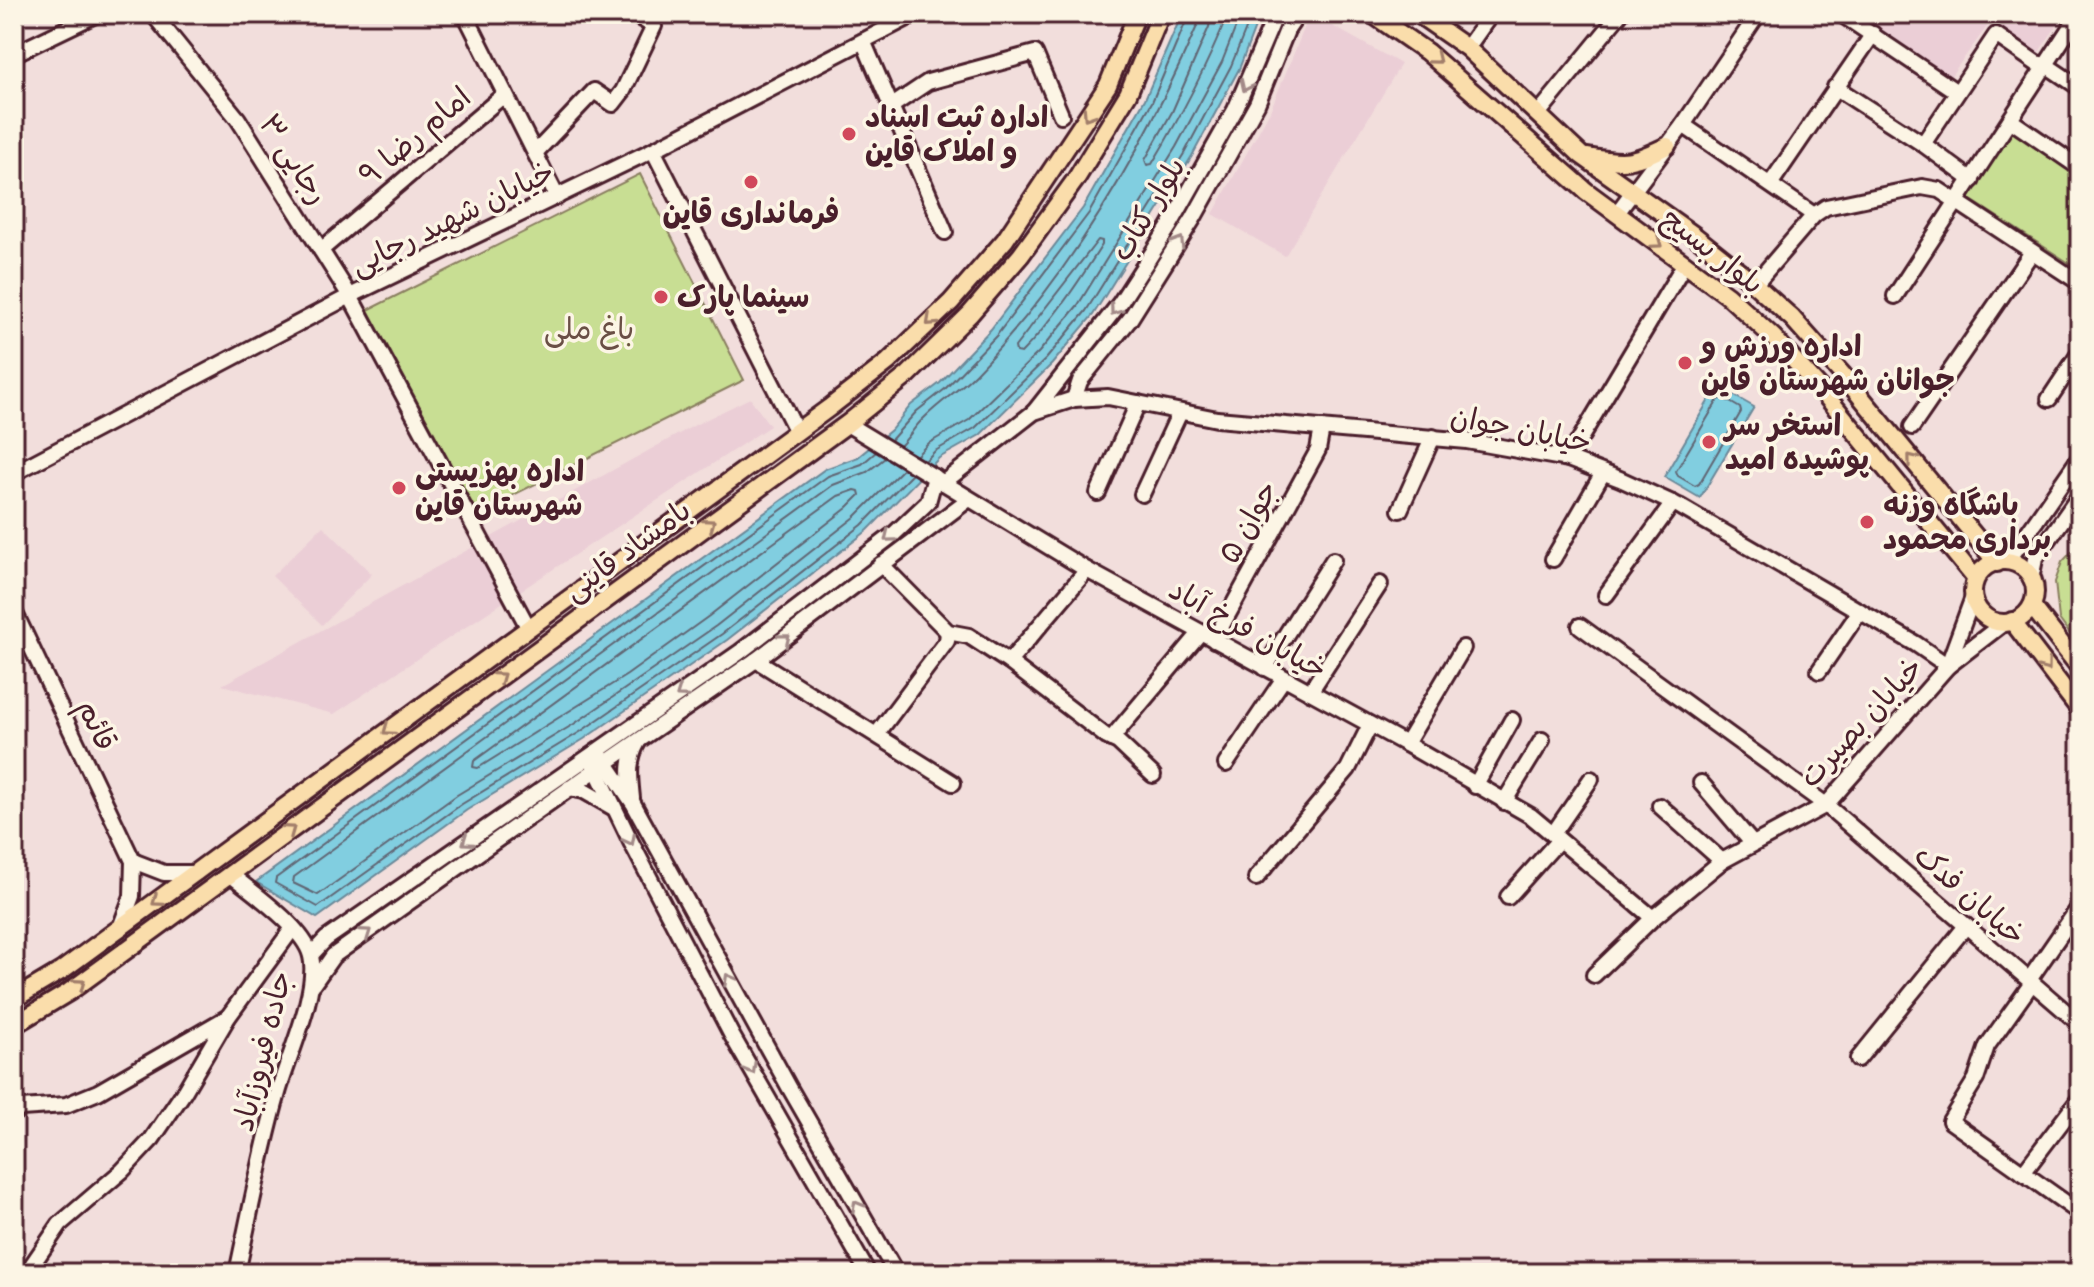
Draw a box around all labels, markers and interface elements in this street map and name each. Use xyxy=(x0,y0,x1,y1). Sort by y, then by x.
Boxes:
one-way arrow xyxy=(1427,49,1441,64)
street label: امام رضا ۹ xyxy=(346,72,484,200)
one-way arrow xyxy=(1240,78,1256,92)
place label: اداره ثبت اسناد و املاک قاین xyxy=(865,90,1048,178)
street label: رجایی ۳ xyxy=(244,102,344,216)
one-way arrow xyxy=(1083,106,1098,121)
marker: اداره ثبت اسناد و املاک قاین xyxy=(840,125,858,143)
street label: خیابان شهید رجایی xyxy=(340,145,564,291)
street label: بلوار کتاب xyxy=(1095,146,1201,272)
marker: فرمانداری قاین xyxy=(742,173,760,191)
place label: فرمانداری قاین xyxy=(663,186,839,240)
street label: بلوار بسیج xyxy=(1649,193,1777,309)
one-way arrow xyxy=(1648,233,1663,247)
one-way arrow xyxy=(1169,236,1185,251)
place label: سینما پارک xyxy=(677,270,809,324)
marker: سینما پارک xyxy=(652,288,670,306)
one-way arrow xyxy=(1110,301,1125,316)
park label: باغ ملی xyxy=(544,302,634,356)
one-way arrow xyxy=(926,312,940,327)
place label: اداره ورزش و جوانان شهرستان قاین xyxy=(1699,319,1955,407)
marker: اداره ورزش و جوانان شهرستان قاین xyxy=(1676,354,1694,372)
street label: خیابان جوان xyxy=(1446,389,1596,469)
place label: استخر سر پوشیده امید xyxy=(1722,398,1869,486)
marker: استخر سر پوشیده امید xyxy=(1700,433,1718,451)
place label: اداره بهزیستی شهرستان قاین xyxy=(415,444,584,532)
one-way arrow xyxy=(1907,454,1922,468)
street label: جوان ۵ xyxy=(1203,470,1293,574)
place label: باشگاه وزنه برداری محمود xyxy=(1883,478,2051,566)
marker: اداره بهزیستی شهرستان قاین xyxy=(390,479,408,497)
street label: بامشاد قاینی xyxy=(551,484,703,616)
marker: باشگاه وزنه برداری محمود xyxy=(1858,513,1876,531)
one-way arrow xyxy=(701,519,716,533)
one-way arrow xyxy=(883,528,898,542)
street label: خیابان فرخ آباد xyxy=(1158,563,1338,695)
one-way arrow xyxy=(776,634,790,648)
street label: خیابان بصیرت xyxy=(1785,643,1937,801)
one-way arrow xyxy=(2037,657,2051,671)
one-way arrow xyxy=(491,672,505,686)
one-way arrow xyxy=(676,683,690,698)
street label: قائم xyxy=(61,690,133,760)
one-way arrow xyxy=(383,721,397,735)
one-way arrow xyxy=(281,826,296,840)
street label: خیابان فدک xyxy=(1901,830,2039,960)
one-way arrow xyxy=(462,831,476,846)
one-way arrow xyxy=(620,831,635,846)
one-way arrow xyxy=(151,892,165,906)
one-way arrow xyxy=(357,928,371,943)
street label: جاده فیروزآباد xyxy=(216,965,308,1137)
one-way arrow xyxy=(724,973,739,987)
one-way arrow xyxy=(72,979,86,994)
one-way arrow xyxy=(742,1061,757,1075)
one-way arrow xyxy=(851,1200,867,1214)

